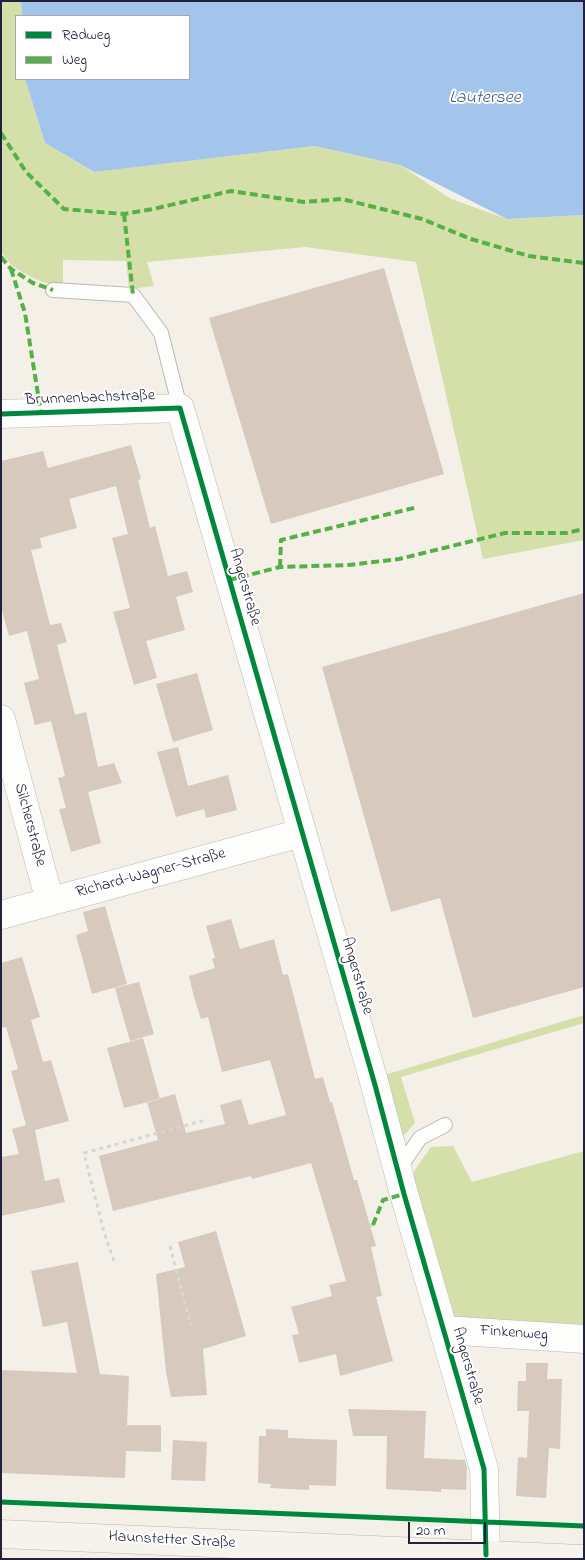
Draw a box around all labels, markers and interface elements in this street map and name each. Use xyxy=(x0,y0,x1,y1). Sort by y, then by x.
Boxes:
legend xyxy=(15,15,190,80)
text: Radweg xyxy=(62,24,110,46)
text: Weg xyxy=(62,49,87,71)
water label: Lautersee xyxy=(449,88,521,110)
street label: Brunnenbachstraße xyxy=(25,387,155,411)
street label: Angerstraße xyxy=(224,546,264,628)
street label: Silcherstraße xyxy=(9,781,49,869)
street label: Richard-Wagner-Straße xyxy=(74,845,228,903)
street label: Angerstraße xyxy=(336,935,376,1017)
street label: Finkenweg xyxy=(479,1322,549,1346)
street label: Angerstraße xyxy=(447,1325,487,1407)
scale bar xyxy=(410,1512,488,1544)
text: 20 m xyxy=(416,1520,445,1542)
street label: Haunstetter Straße xyxy=(108,1528,236,1554)

